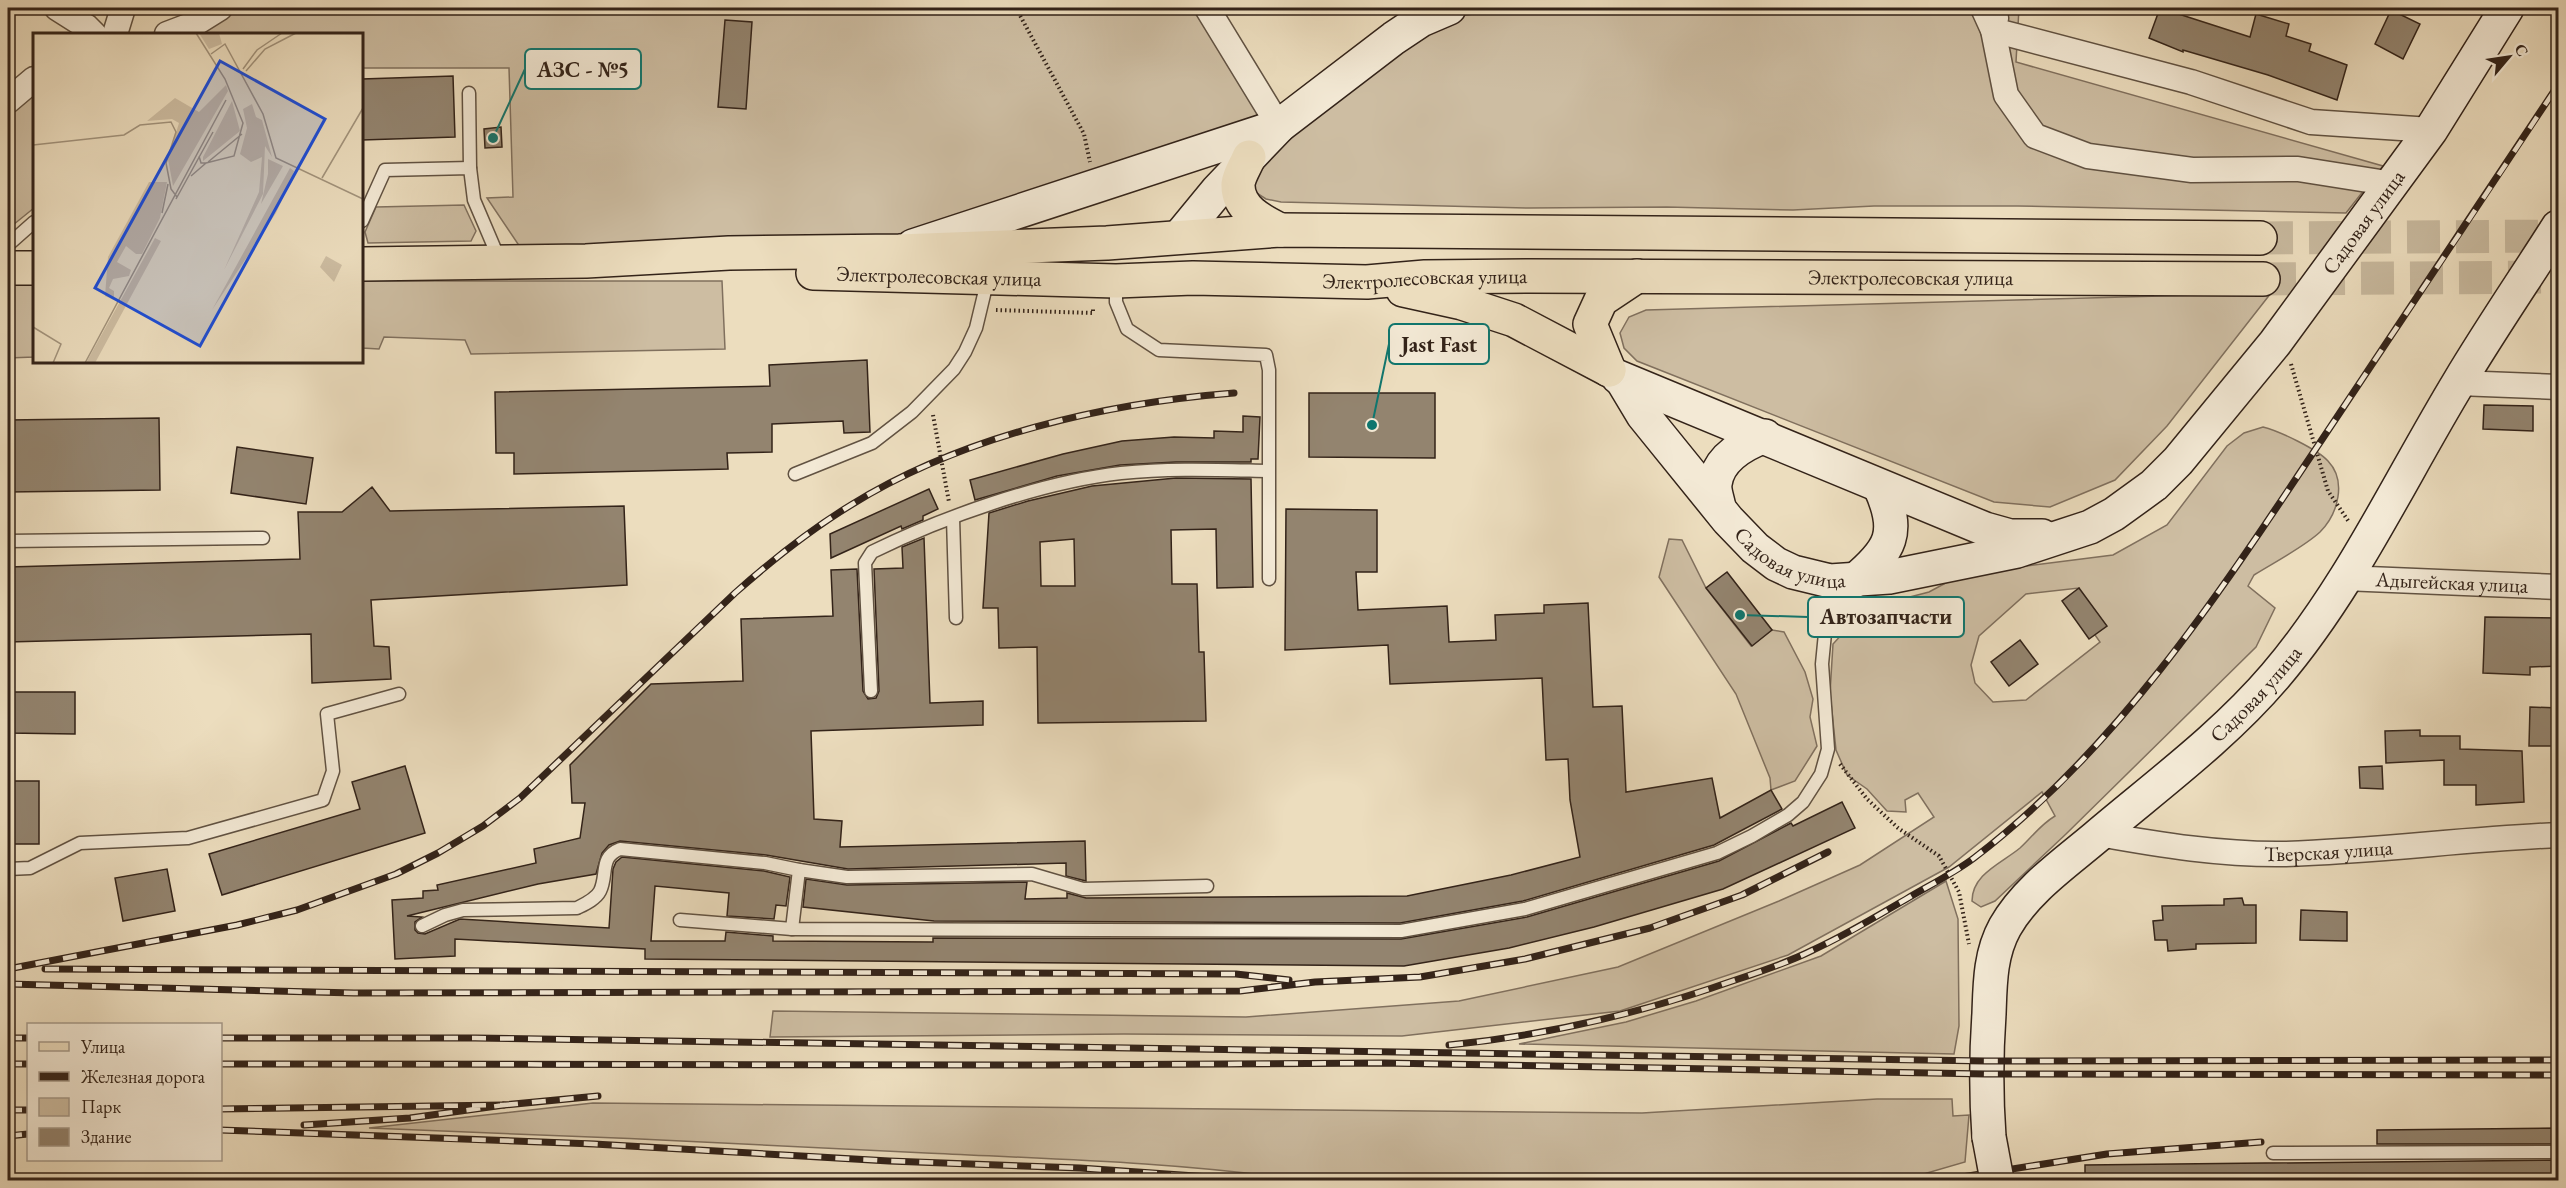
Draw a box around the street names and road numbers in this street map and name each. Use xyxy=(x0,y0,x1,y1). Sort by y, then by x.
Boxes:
street label: Садовая улица xyxy=(2316,164,2411,279)
street label: Электролесовская улица xyxy=(836,260,1043,292)
street label: Электролесовская улица xyxy=(1322,262,1528,295)
street label: Электролесовская улица xyxy=(1808,263,2014,291)
street label: Садовая улица xyxy=(1729,521,1847,594)
street label: Адыгейская улица xyxy=(2374,565,2529,599)
street label: Садовая улица xyxy=(2204,639,2308,748)
street label: Тверская улица xyxy=(2264,833,2395,867)

